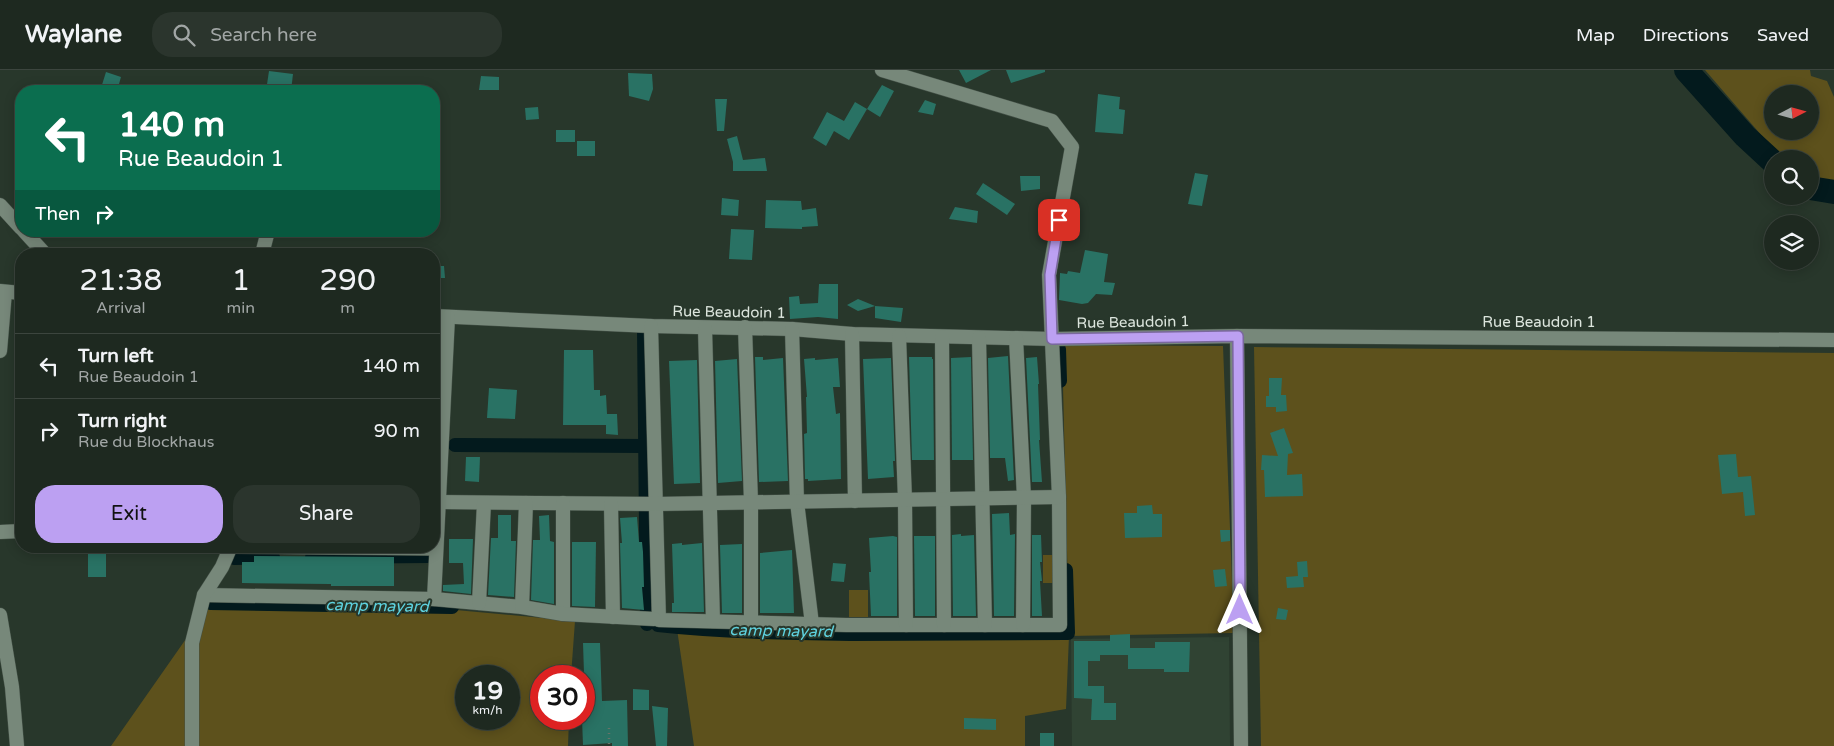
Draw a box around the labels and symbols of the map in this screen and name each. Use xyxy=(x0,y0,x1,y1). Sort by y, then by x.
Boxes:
north arrow xyxy=(1764,85,1819,140)
pin xyxy=(1038,199,1080,241)
street label: Rue Beaudoin 1 xyxy=(672,302,786,322)
street label: Rue Beaudoin 1 xyxy=(1076,312,1190,332)
street label: Rue Beaudoin 1 xyxy=(1482,313,1596,331)
position arrow xyxy=(1213,583,1265,635)
water label: camp mayard xyxy=(325,595,431,617)
water label: camp mayard xyxy=(729,620,835,642)
speed limit sign: 30 xyxy=(530,665,595,730)

